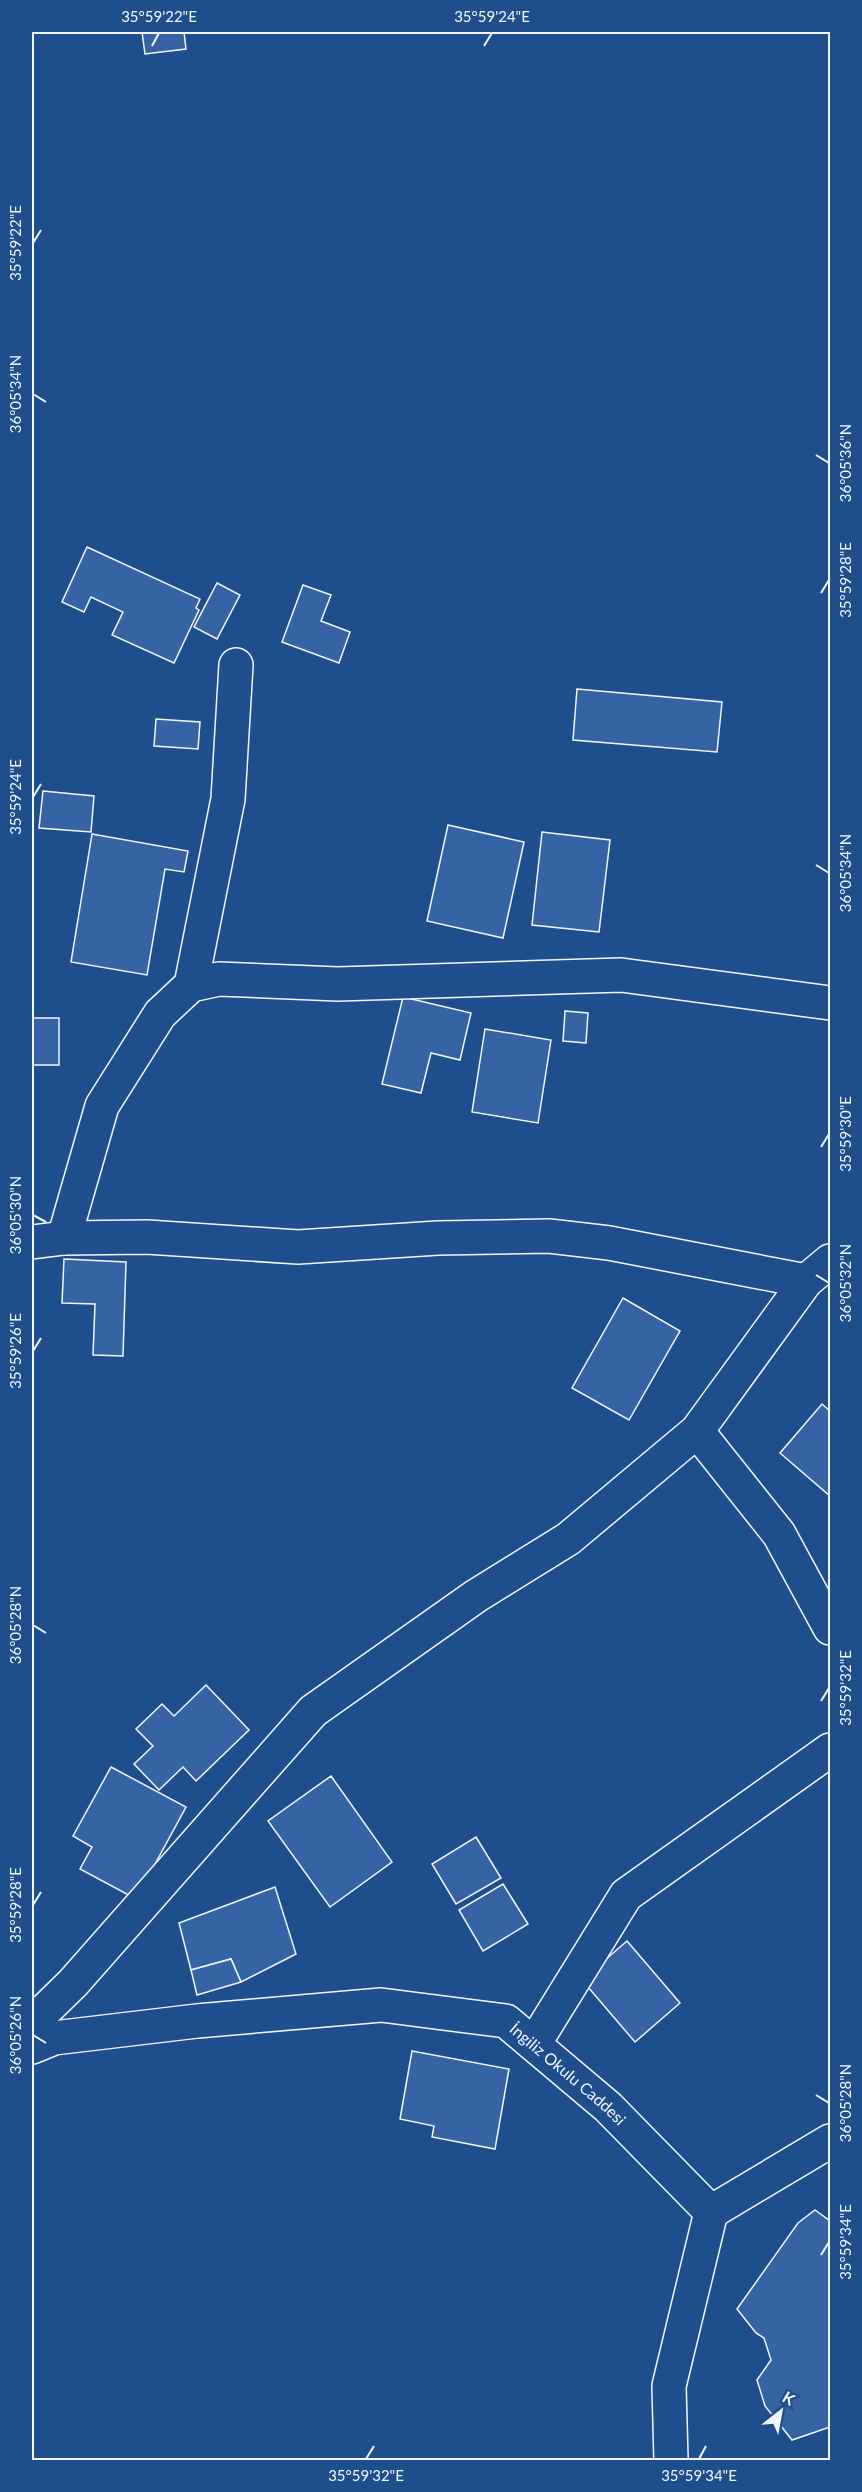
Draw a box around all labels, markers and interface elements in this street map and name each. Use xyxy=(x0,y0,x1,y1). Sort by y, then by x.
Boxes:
text: 35°59'22"E xyxy=(121,7,197,25)
text: 35°59'24"E xyxy=(454,7,530,25)
text: 35°59'22"E xyxy=(6,205,24,281)
text: 36°05'34"N xyxy=(6,355,24,433)
text: 36°05'36"N xyxy=(836,424,854,502)
text: 35°59'28"E xyxy=(836,542,854,618)
text: 35°59'24"E xyxy=(6,759,24,835)
text: 36°05'34"N xyxy=(836,834,854,912)
text: 35°59'30"E xyxy=(836,1096,854,1172)
text: 36°05'30"N xyxy=(6,1176,24,1254)
text: 36°05'32"N xyxy=(836,1244,854,1322)
text: 35°59'26"E xyxy=(6,1313,24,1389)
text: 36°05'28"N xyxy=(6,1586,24,1664)
text: 35°59'32"E xyxy=(836,1650,854,1726)
text: 35°59'28"E xyxy=(6,1867,24,1943)
text: 36°05'26"N xyxy=(6,1996,24,2074)
street label: İngiliz Okulu Caddesi xyxy=(506,2019,630,2129)
text: 36°05'28"N xyxy=(836,2064,854,2142)
text: 35°59'34"E xyxy=(836,2204,854,2280)
north arrow xyxy=(751,2381,811,2441)
text: K xyxy=(779,2387,799,2409)
text: 35°59'32"E xyxy=(328,2466,404,2484)
text: 35°59'34"E xyxy=(661,2466,737,2484)

